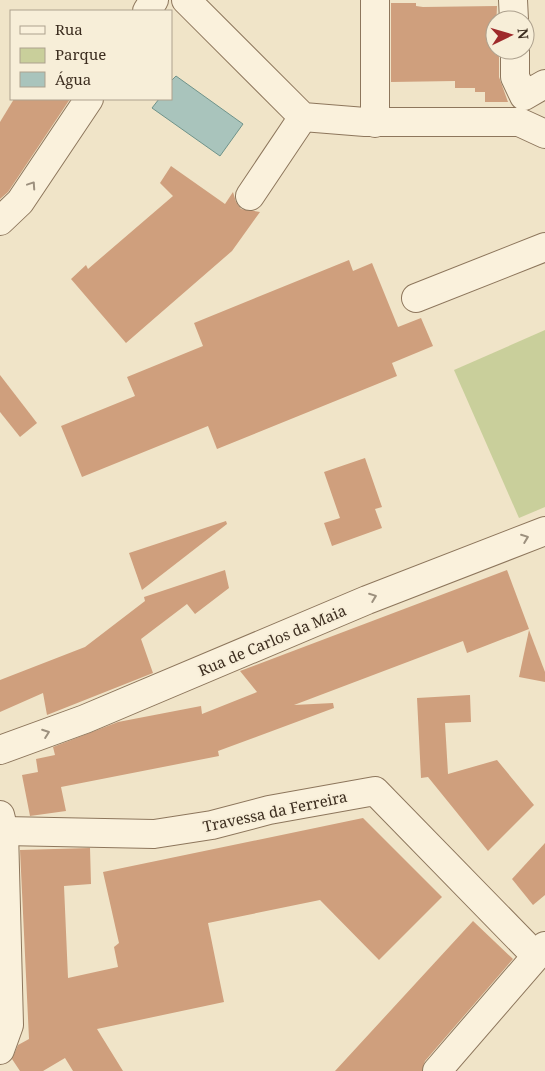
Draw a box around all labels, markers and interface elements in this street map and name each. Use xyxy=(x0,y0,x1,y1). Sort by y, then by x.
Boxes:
legend xyxy=(10,10,172,100)
north arrow xyxy=(485,10,535,60)
text: Rua xyxy=(55,19,83,39)
text: N xyxy=(514,27,533,40)
text: Parque xyxy=(55,44,106,64)
text: Água xyxy=(55,69,91,89)
one-way arrow xyxy=(26,181,35,190)
one-way arrow xyxy=(520,534,529,545)
one-way arrow xyxy=(369,593,377,603)
street label: Rua de Carlos da Maia xyxy=(195,600,349,680)
one-way arrow xyxy=(41,729,50,739)
street label: Travessa da Ferreira xyxy=(201,786,349,836)

